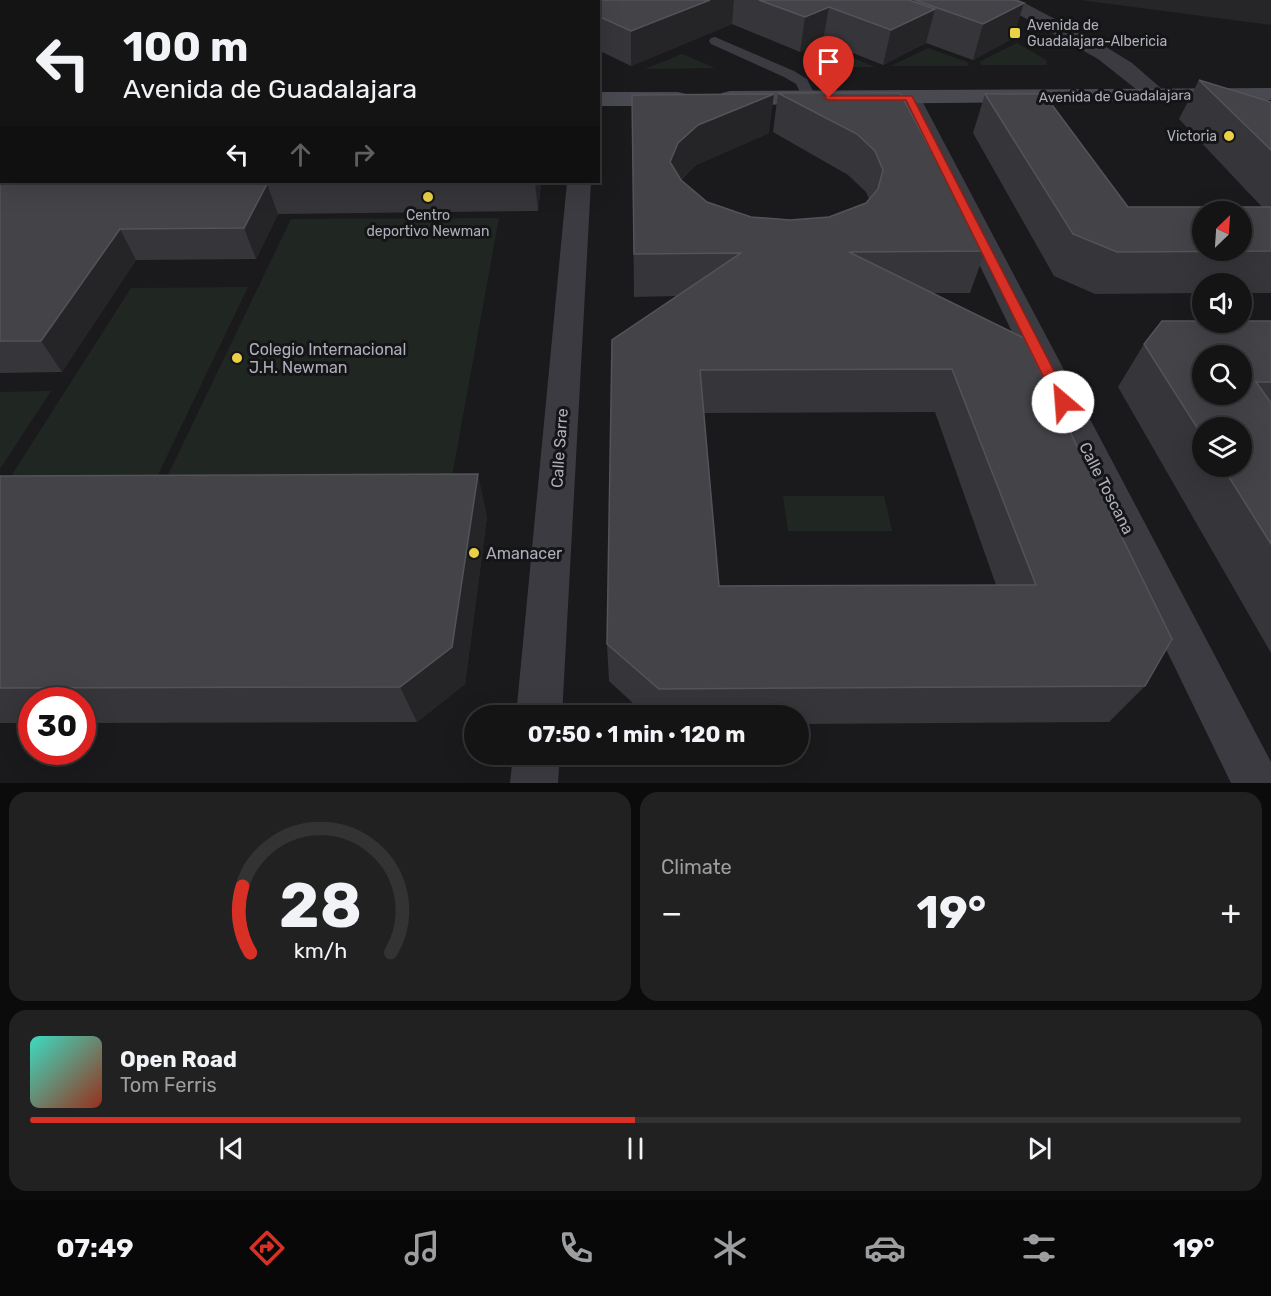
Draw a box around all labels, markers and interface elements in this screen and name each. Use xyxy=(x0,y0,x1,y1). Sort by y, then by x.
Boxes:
place label: Avenida de Guadalajara-Albericia xyxy=(1027,17,1167,50)
text: 100 m xyxy=(123,22,248,72)
icon: left xyxy=(24,24,102,102)
marker: Avenida de Guadalajara-Albericia xyxy=(1008,26,1022,40)
pin xyxy=(803,36,854,98)
icon: arrive xyxy=(812,45,845,78)
text: Avenida de Guadalajara xyxy=(123,73,417,105)
street label: Avenida de Guadalajara xyxy=(1039,87,1191,106)
place label: Victoria xyxy=(1167,128,1217,145)
marker: Victoria xyxy=(1222,129,1236,143)
icon: left xyxy=(221,138,254,171)
icon: ahead xyxy=(284,138,317,171)
icon: right xyxy=(347,138,380,171)
marker: Centro deportivo Newman xyxy=(421,190,435,204)
north arrow xyxy=(1192,201,1252,261)
map controls xyxy=(1192,201,1252,477)
place label: Centro deportivo Newman xyxy=(367,207,489,240)
button: sound xyxy=(1192,273,1252,333)
place label: Colegio Internacional J.H. Newman xyxy=(249,340,406,377)
button: search xyxy=(1192,345,1252,405)
marker: Colegio Internacional J.H. Newman xyxy=(230,351,244,365)
position arrow xyxy=(1031,370,1095,434)
street label: Calle Sarre xyxy=(547,407,572,489)
button: layers xyxy=(1192,417,1252,477)
street label: Calle Toscana xyxy=(1075,439,1138,538)
place label: Amanacer xyxy=(486,544,562,563)
marker: Amanacer xyxy=(467,546,481,560)
speed limit sign: 30 xyxy=(18,687,96,765)
text: 07:50 · 1 min · 120 m xyxy=(528,721,745,748)
text: Climate xyxy=(661,855,732,879)
text: 28 xyxy=(279,869,361,943)
text: 19° xyxy=(917,886,986,939)
text: − xyxy=(661,893,682,932)
text: + xyxy=(1220,893,1241,932)
text: km/h xyxy=(293,939,347,964)
text: Open Road xyxy=(120,1046,237,1073)
text: Tom Ferris xyxy=(120,1073,217,1097)
icon: previous xyxy=(215,1132,248,1165)
icon: pause xyxy=(619,1132,652,1165)
icon: next xyxy=(1023,1132,1056,1165)
icon: directions xyxy=(246,1227,288,1269)
icon: music xyxy=(401,1227,443,1269)
icon: phone xyxy=(555,1227,597,1269)
icon: climate xyxy=(709,1227,751,1269)
icon: car xyxy=(864,1227,906,1269)
icon: filters xyxy=(1018,1227,1060,1269)
text: 07:49 xyxy=(56,1232,134,1264)
text: 19° xyxy=(1173,1232,1215,1264)

